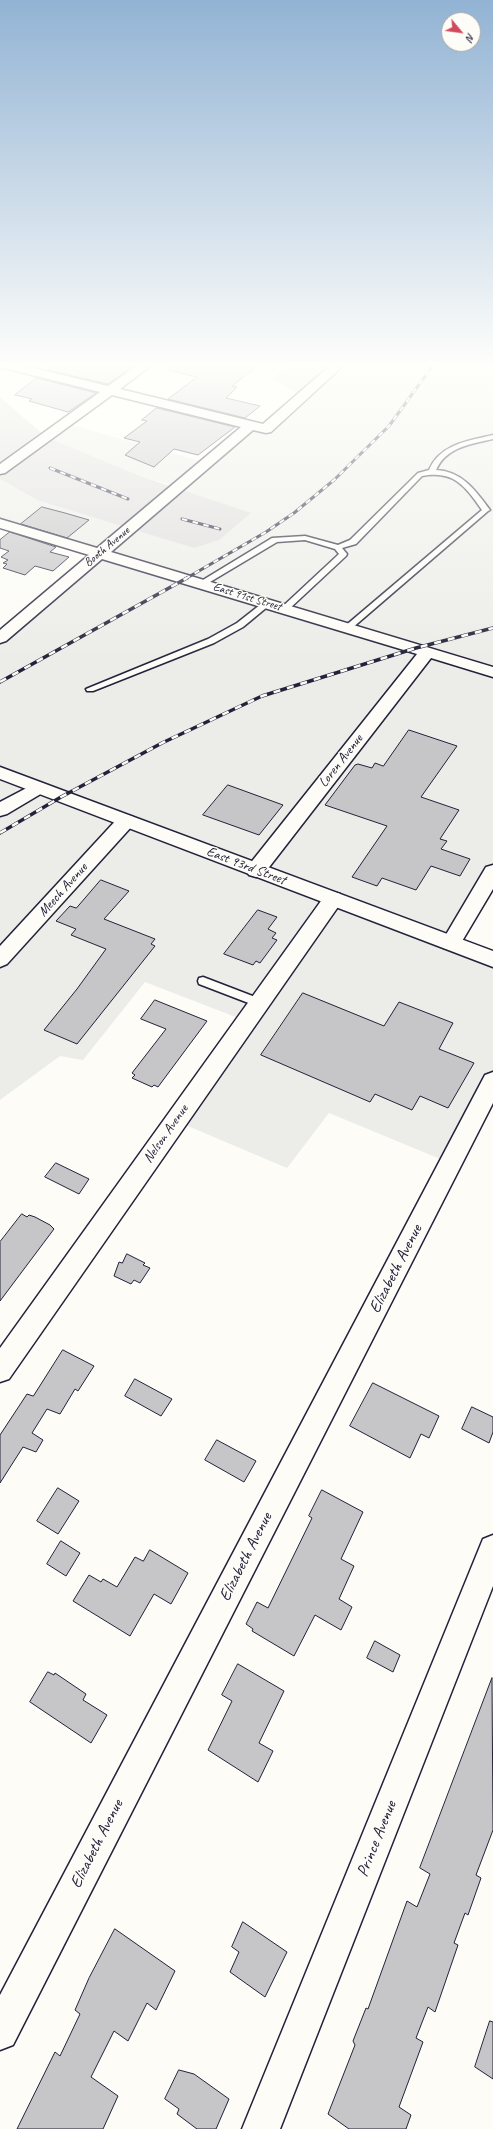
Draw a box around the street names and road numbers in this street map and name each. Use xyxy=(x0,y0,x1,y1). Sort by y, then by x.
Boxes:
street label: Booth Avenue xyxy=(81,524,133,570)
street label: East 91st Street xyxy=(211,580,283,614)
street label: Loren Avenue xyxy=(315,731,367,791)
street label: East 93rd Street xyxy=(204,843,288,889)
street label: Meech Avenue xyxy=(35,860,91,920)
street label: Nelson Avenue xyxy=(140,1102,192,1166)
street label: Elizabeth Avenue xyxy=(365,1221,427,1317)
street label: Elizabeth Avenue xyxy=(215,1509,277,1605)
street label: Elizabeth Avenue xyxy=(66,1796,128,1892)
street label: Prince Avenue xyxy=(353,1798,401,1880)

